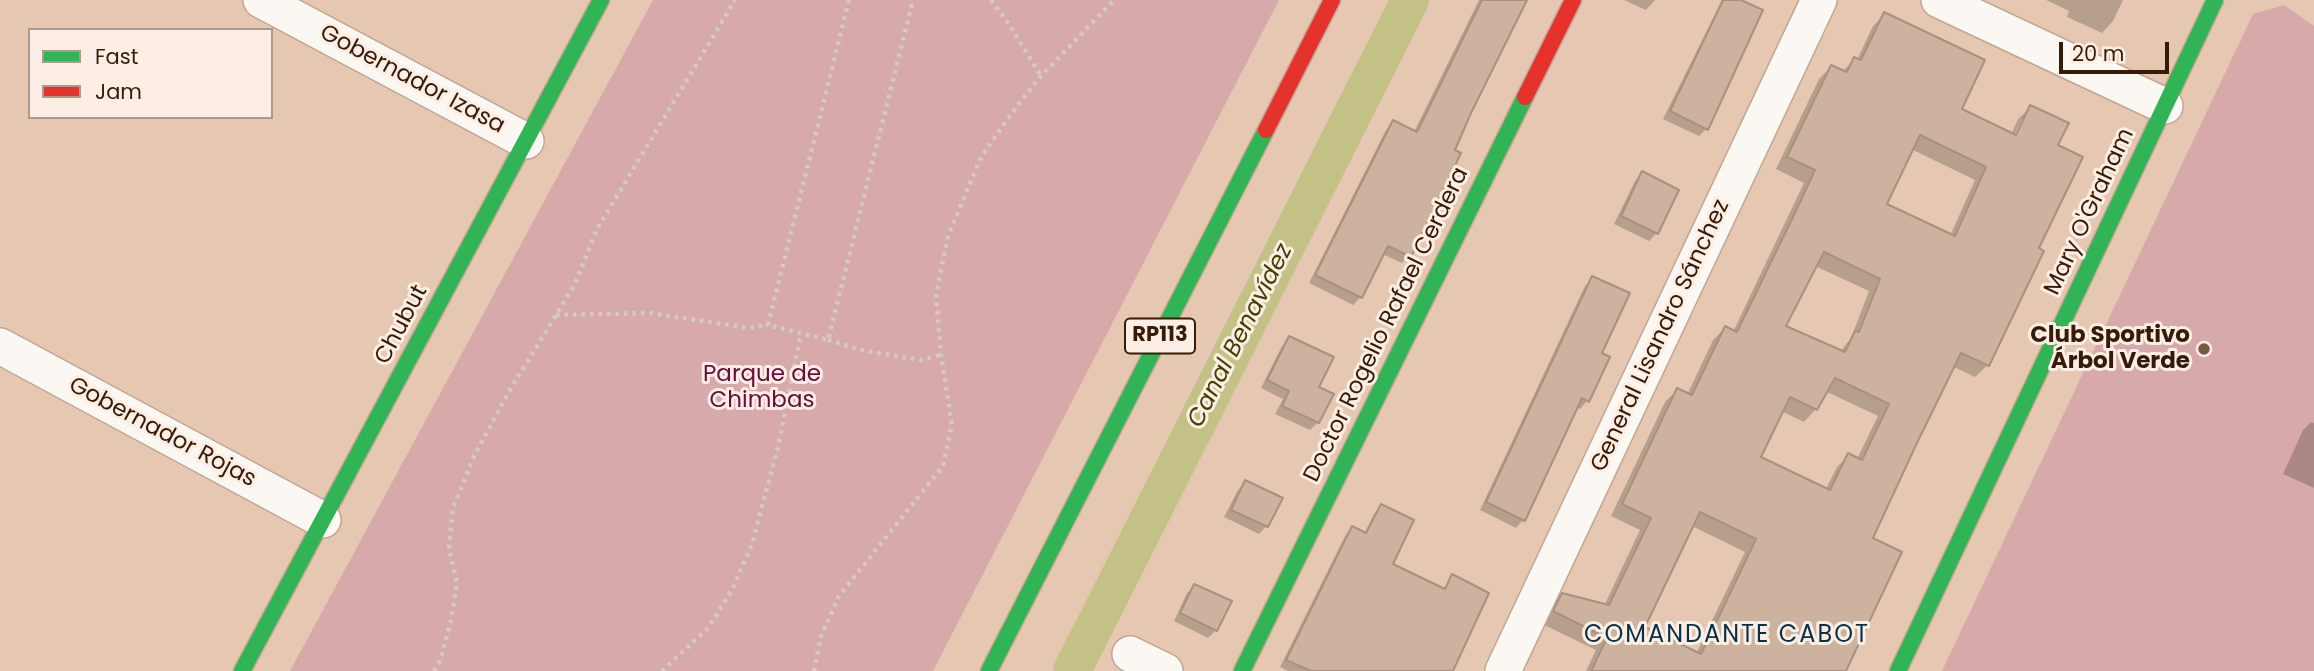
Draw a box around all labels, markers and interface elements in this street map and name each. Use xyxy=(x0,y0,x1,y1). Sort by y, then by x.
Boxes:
street label: Gobernador Izasa xyxy=(315,20,509,140)
legend xyxy=(28,28,273,119)
scale bar xyxy=(2062,28,2172,72)
text: 20 m xyxy=(2072,39,2125,68)
text: Fast xyxy=(95,42,138,71)
text: Jam xyxy=(95,77,142,106)
street label: Mary O'Graham xyxy=(2039,124,2141,300)
street label: Doctor Rogelio Rafael Cerdera xyxy=(1299,163,1475,487)
street label: General Lisandro Sánchez xyxy=(1586,196,1736,476)
water label: Canal Benavídez xyxy=(1182,239,1300,433)
street label: Chubut xyxy=(370,281,434,369)
road number: RP113 xyxy=(1125,318,1195,354)
place label: Club Sportivo Árbol Verde xyxy=(2030,322,2190,376)
marker: Club Sportivo Árbol Verde xyxy=(2196,341,2212,357)
park label: Parque de Chimbas xyxy=(703,361,821,415)
street label: Gobernador Rojas xyxy=(64,372,260,494)
district label: COMANDANTE CABOT xyxy=(1586,622,1868,650)

